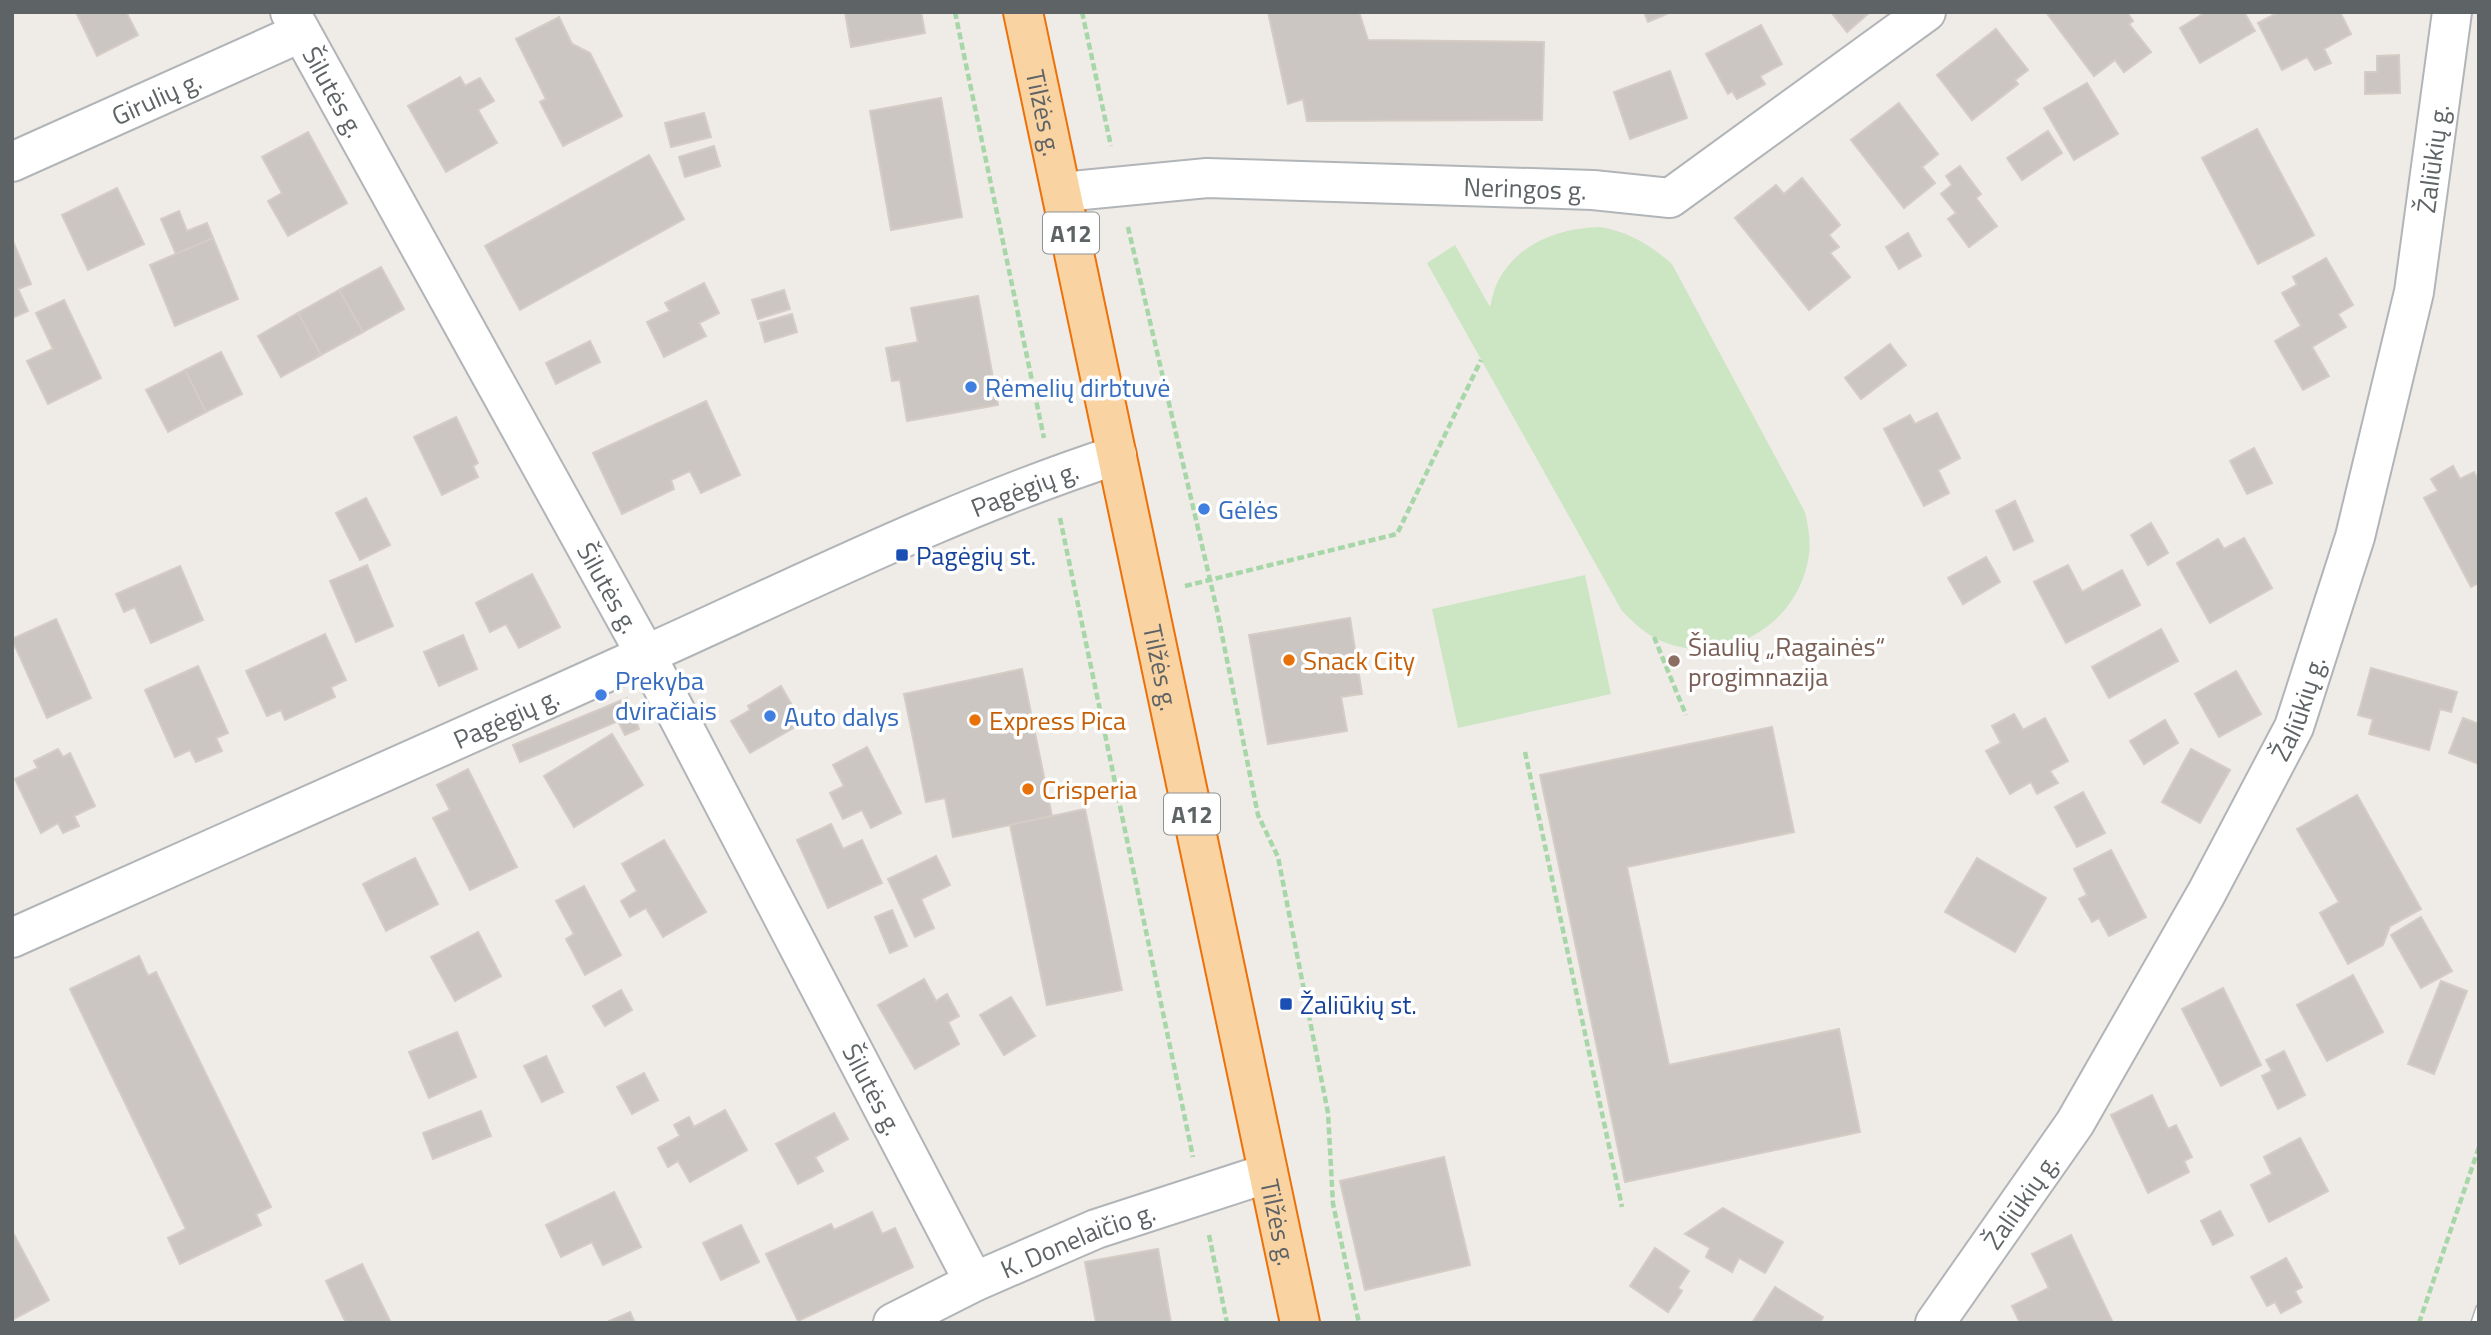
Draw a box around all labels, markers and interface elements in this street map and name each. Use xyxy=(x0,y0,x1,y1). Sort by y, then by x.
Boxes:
street label: Šilutės g. xyxy=(293,39,375,144)
street label: Girulių g. xyxy=(105,60,207,135)
street label: Tilžės g. xyxy=(1016,66,1072,159)
street label: Žaliūkių g. xyxy=(2405,102,2459,215)
street label: Neringos g. xyxy=(1463,166,1587,209)
road number: A12 xyxy=(1043,212,1099,254)
place label: Rėmelių dirbtuvė xyxy=(985,368,1170,407)
marker: Rėmelių dirbtuvė xyxy=(963,379,979,395)
street label: Pagėgių g. xyxy=(965,450,1084,527)
place label: Gėlės xyxy=(1218,490,1278,529)
marker: Gėlės xyxy=(1196,501,1212,517)
street label: Šilutės g. xyxy=(568,535,650,640)
place label: Pagėgių st. xyxy=(916,536,1036,575)
marker: Pagėgių st. xyxy=(894,547,910,563)
street label: Tilžės g. xyxy=(1133,621,1190,714)
place label: Šiaulių „Ragainės“ progimnazija xyxy=(1688,627,1885,696)
place label: Snack City xyxy=(1303,641,1415,680)
street label: Žaliūkių g. xyxy=(2260,651,2335,767)
marker: Snack City xyxy=(1281,652,1297,668)
marker: Šiaulių „Ragainės“ progimnazija xyxy=(1666,653,1682,669)
place label: Prekyba dviračiais xyxy=(615,661,717,730)
street label: Pagėgių g. xyxy=(447,677,565,758)
marker: Prekyba dviračiais xyxy=(593,687,609,703)
place label: Auto dalys xyxy=(784,697,899,736)
place label: Express Pica xyxy=(989,701,1126,740)
marker: Auto dalys xyxy=(762,708,778,724)
marker: Express Pica xyxy=(967,712,983,728)
place label: Crisperia xyxy=(1042,770,1137,809)
marker: Crisperia xyxy=(1020,781,1036,797)
road number: A12 xyxy=(1164,794,1220,834)
place label: Žaliūkių st. xyxy=(1300,985,1417,1024)
marker: Žaliūkių st. xyxy=(1278,996,1294,1012)
street label: Šilutės g. xyxy=(833,1036,913,1142)
street label: Žaliūkių g. xyxy=(1973,1145,2068,1257)
street label: Tilžės g. xyxy=(1251,1176,1307,1269)
street label: K. Donelaičio g. xyxy=(994,1192,1160,1288)

